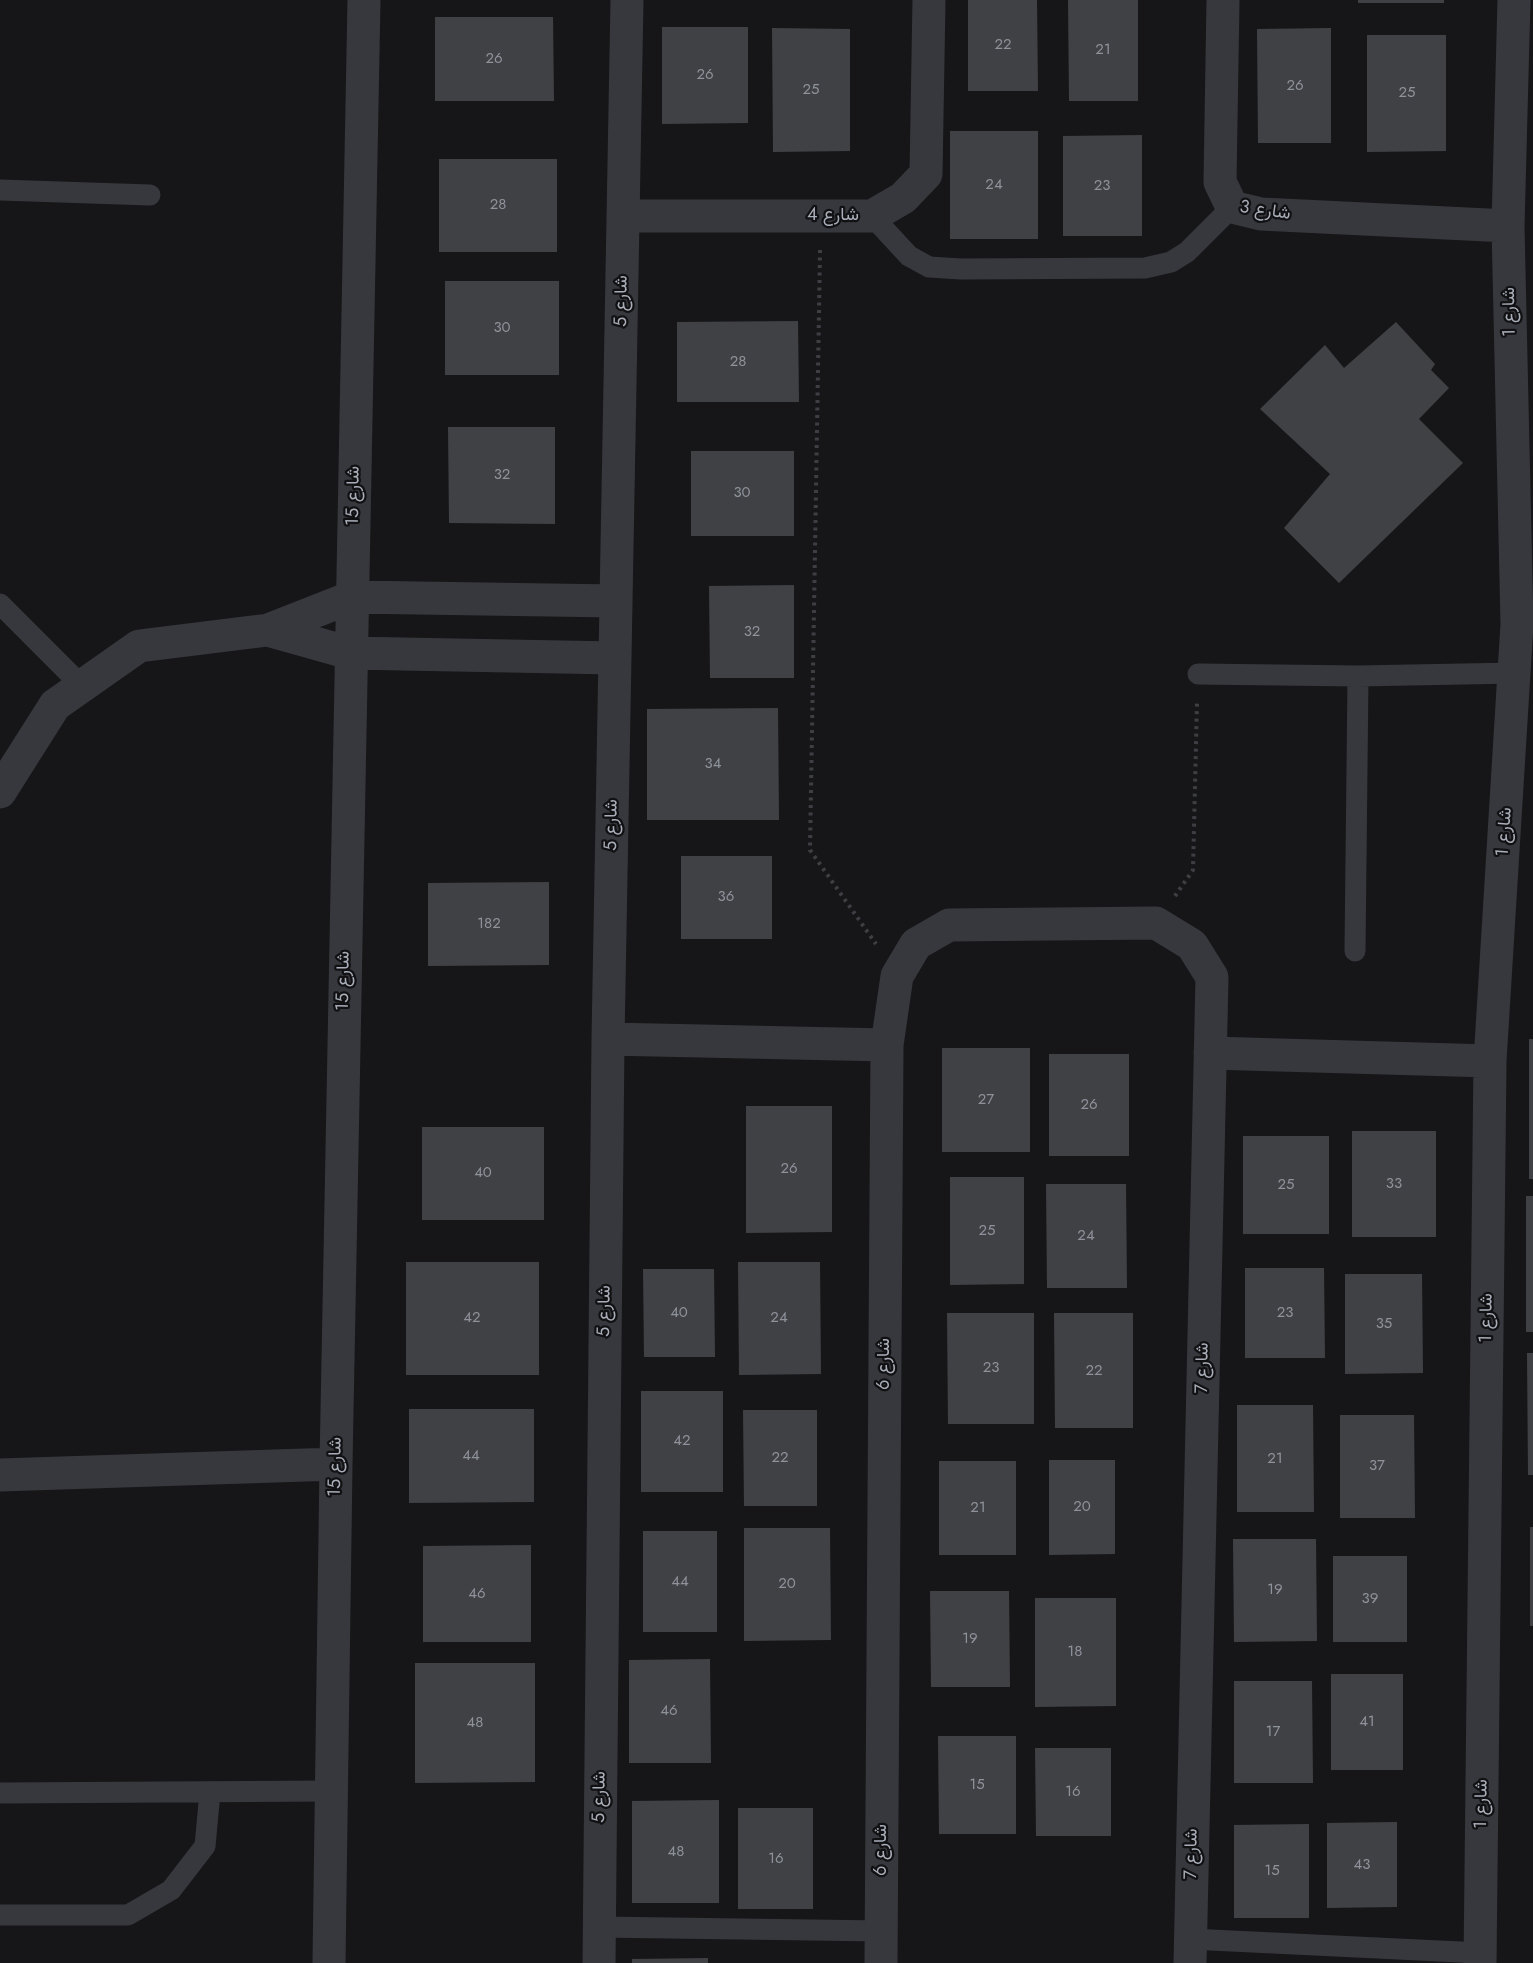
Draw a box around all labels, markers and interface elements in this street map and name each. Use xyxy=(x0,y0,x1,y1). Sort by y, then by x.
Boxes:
house number: 22 xyxy=(994,36,1012,54)
house number: 21 xyxy=(1095,41,1111,59)
house number: 26 xyxy=(485,50,503,68)
house number: 26 xyxy=(696,66,714,84)
house number: 26 xyxy=(1286,77,1304,95)
house number: 25 xyxy=(803,81,819,99)
house number: 25 xyxy=(1399,84,1415,102)
house number: 24 xyxy=(985,176,1003,194)
house number: 23 xyxy=(1094,177,1110,195)
house number: 28 xyxy=(490,196,506,214)
street label: شارع 3 xyxy=(1238,197,1292,225)
street label: شارع 4 xyxy=(807,205,859,227)
street label: شارع 5 xyxy=(611,275,633,327)
street label: شارع 1 xyxy=(1499,287,1521,337)
house number: 30 xyxy=(493,319,511,337)
house number: 28 xyxy=(730,353,746,371)
street label: شارع 15 xyxy=(343,466,365,526)
house number: 32 xyxy=(494,466,510,484)
house number: 30 xyxy=(733,484,751,502)
house number: 32 xyxy=(744,623,760,641)
house number: 34 xyxy=(705,755,721,773)
street label: شارع 5 xyxy=(601,799,623,851)
street label: شارع 1 xyxy=(1492,806,1518,858)
house number: 36 xyxy=(718,888,734,906)
house number: 182 xyxy=(477,915,501,933)
street label: شارع 15 xyxy=(333,951,355,1011)
house number: 27 xyxy=(978,1091,994,1109)
house number: 26 xyxy=(1080,1096,1098,1114)
house number: 26 xyxy=(780,1160,798,1178)
house number: 40 xyxy=(474,1164,492,1182)
house number: 33 xyxy=(1386,1175,1402,1193)
house number: 25 xyxy=(1278,1176,1294,1194)
house number: 25 xyxy=(979,1222,995,1240)
house number: 24 xyxy=(1077,1227,1095,1245)
street label: شارع 5 xyxy=(594,1285,616,1337)
street label: شارع 1 xyxy=(1476,1293,1498,1343)
house number: 40 xyxy=(670,1304,688,1322)
house number: 23 xyxy=(1277,1304,1293,1322)
house number: 42 xyxy=(463,1309,481,1327)
house number: 24 xyxy=(770,1309,788,1327)
house number: 35 xyxy=(1376,1315,1392,1333)
street label: شارع 6 xyxy=(874,1338,896,1390)
street label: شارع 7 xyxy=(1192,1342,1214,1394)
house number: 23 xyxy=(983,1359,999,1377)
house number: 22 xyxy=(1085,1362,1103,1380)
house number: 42 xyxy=(673,1432,691,1450)
street label: شارع 15 xyxy=(325,1437,347,1497)
house number: 44 xyxy=(462,1447,480,1465)
house number: 22 xyxy=(771,1449,789,1467)
house number: 21 xyxy=(1267,1450,1283,1468)
house number: 37 xyxy=(1369,1457,1385,1475)
house number: 20 xyxy=(1073,1498,1091,1516)
house number: 21 xyxy=(970,1499,986,1517)
house number: 44 xyxy=(671,1573,689,1591)
house number: 20 xyxy=(778,1575,796,1593)
house number: 19 xyxy=(1267,1581,1283,1599)
house number: 46 xyxy=(468,1585,486,1603)
house number: 39 xyxy=(1362,1590,1378,1608)
house number: 19 xyxy=(962,1630,978,1648)
house number: 18 xyxy=(1068,1643,1082,1661)
house number: 46 xyxy=(660,1702,678,1720)
house number: 41 xyxy=(1359,1713,1375,1731)
house number: 48 xyxy=(467,1714,483,1732)
house number: 17 xyxy=(1266,1723,1280,1741)
street label: شارع 5 xyxy=(589,1771,611,1823)
house number: 15 xyxy=(969,1776,985,1794)
street label: شارع 1 xyxy=(1471,1779,1493,1829)
house number: 16 xyxy=(1065,1783,1081,1801)
street label: شارع 6 xyxy=(871,1824,893,1876)
street label: شارع 7 xyxy=(1181,1828,1203,1880)
house number: 48 xyxy=(668,1843,684,1861)
house number: 16 xyxy=(768,1850,784,1868)
house number: 43 xyxy=(1354,1856,1370,1874)
house number: 15 xyxy=(1264,1862,1280,1880)

